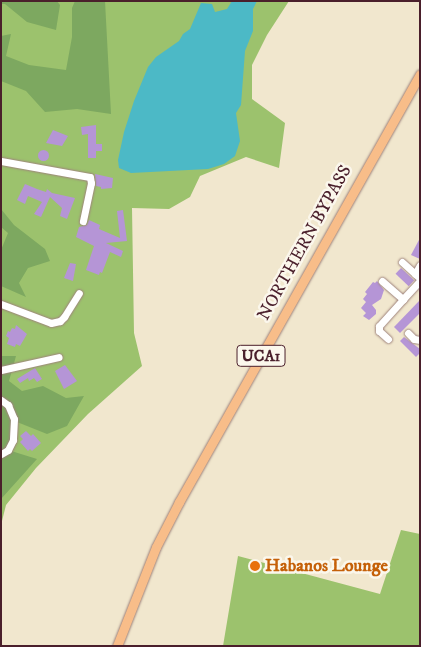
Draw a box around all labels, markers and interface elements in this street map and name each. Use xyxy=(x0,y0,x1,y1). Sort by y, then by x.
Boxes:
street label: NORTHERN BYPASS xyxy=(253,162,357,324)
road number: UCA1 xyxy=(236,342,286,370)
place label: Habanos Lounge xyxy=(265,555,388,577)
marker: Habanos Lounge xyxy=(249,560,261,572)

